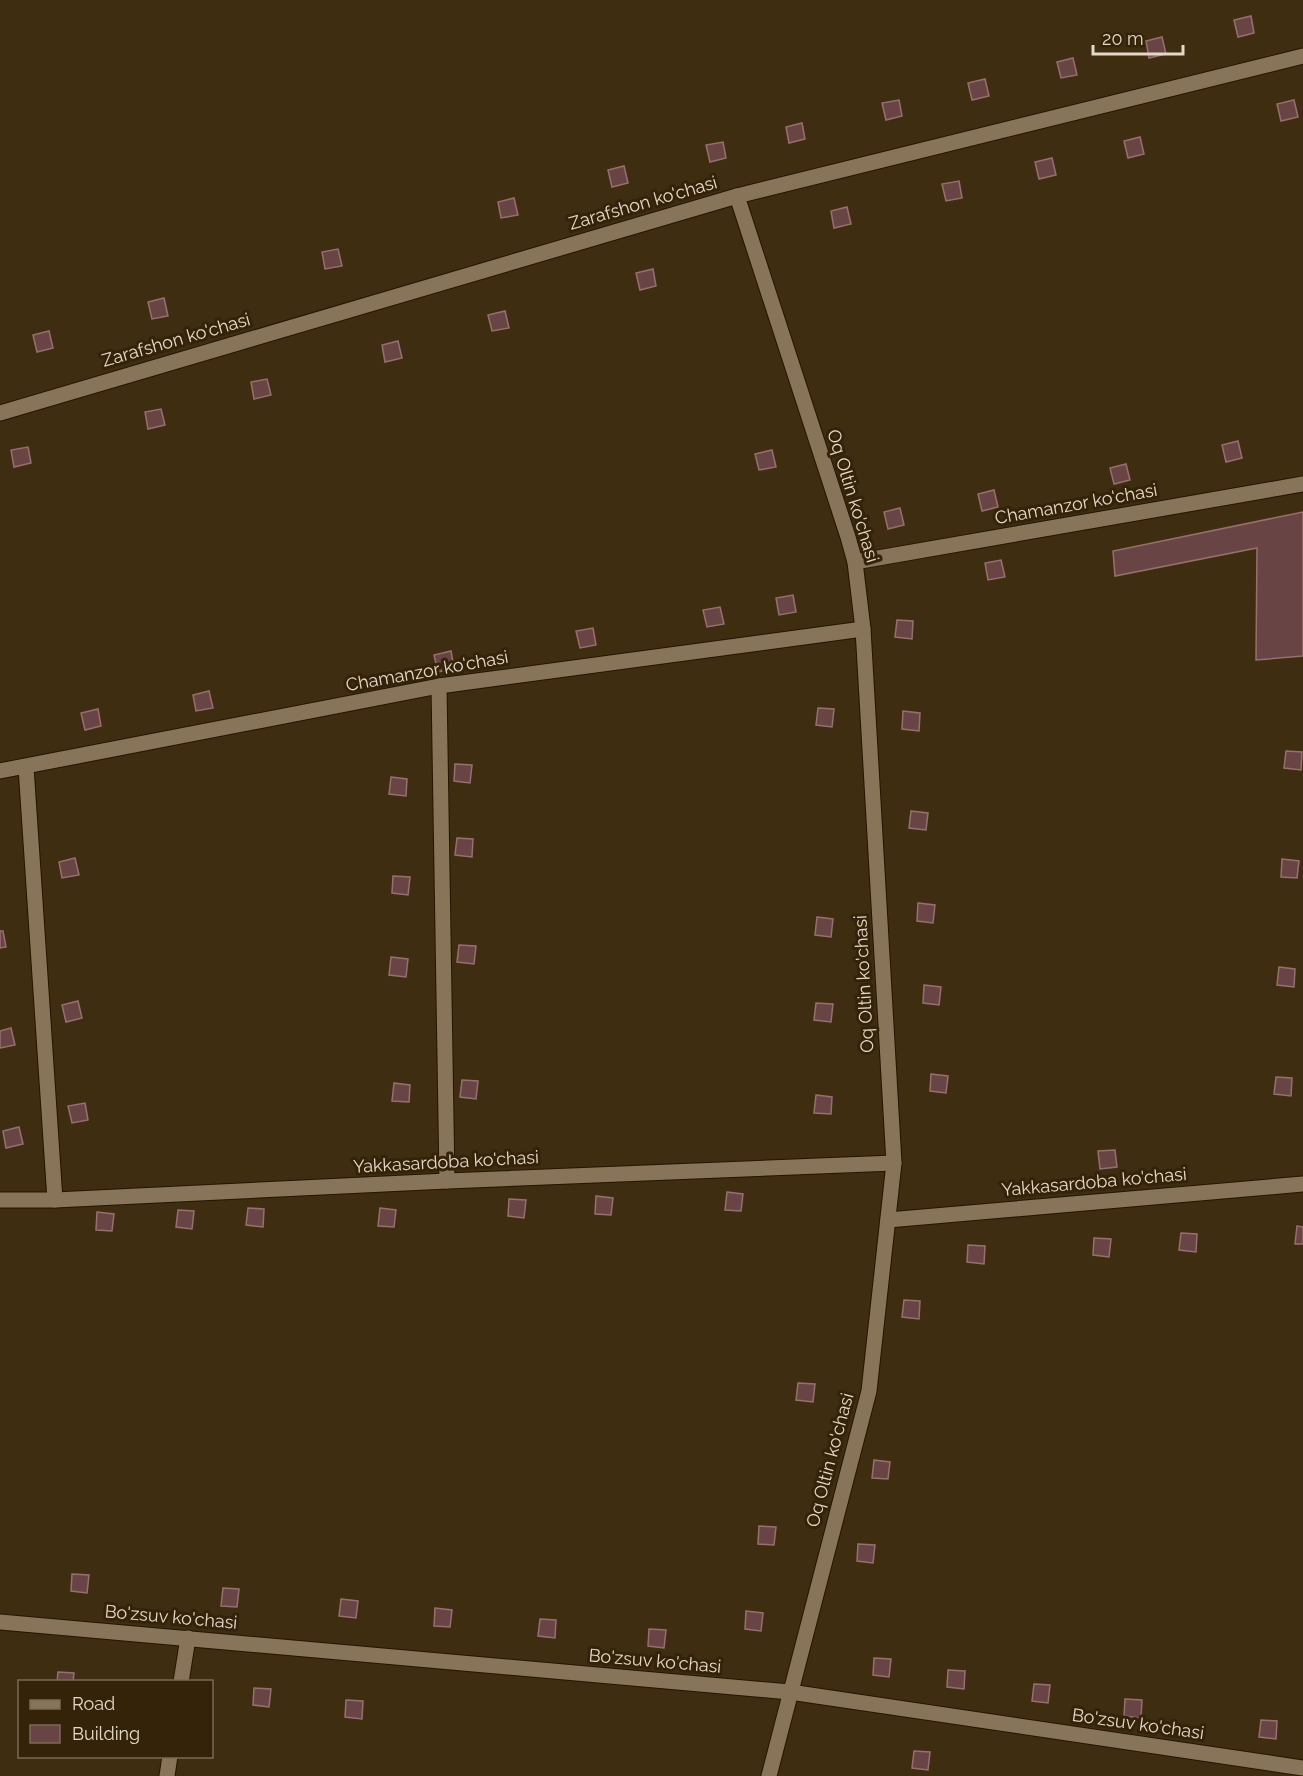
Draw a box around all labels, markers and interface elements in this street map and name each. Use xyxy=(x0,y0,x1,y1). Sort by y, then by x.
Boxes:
scale bar xyxy=(1093,18,1183,56)
text: 20 m xyxy=(1102,28,1144,49)
street label: Zarafshon ko'chasi xyxy=(566,171,719,234)
street label: Zarafshon ko'chasi xyxy=(99,308,252,371)
street label: Oq Oltin ko'chasi xyxy=(823,427,884,565)
street label: Chamanzor ko'chasi xyxy=(993,479,1159,528)
street label: Chamanzor ko'chasi xyxy=(344,646,510,695)
street label: Oq Oltin ko'chasi xyxy=(849,915,878,1053)
street label: Yakkasardoba ko'chasi xyxy=(353,1146,539,1177)
street label: Yakkasardoba ko'chasi xyxy=(1000,1163,1188,1200)
street label: Oq Oltin ko'chasi xyxy=(802,1391,858,1529)
street label: Bo'zsuv ko'chasi xyxy=(104,1600,238,1633)
street label: Bo'zsuv ko'chasi xyxy=(588,1644,722,1677)
legend xyxy=(18,1680,213,1758)
text: Road xyxy=(72,1693,115,1714)
street label: Bo'zsuv ko'chasi xyxy=(1071,1704,1205,1743)
text: Building xyxy=(72,1723,140,1744)

